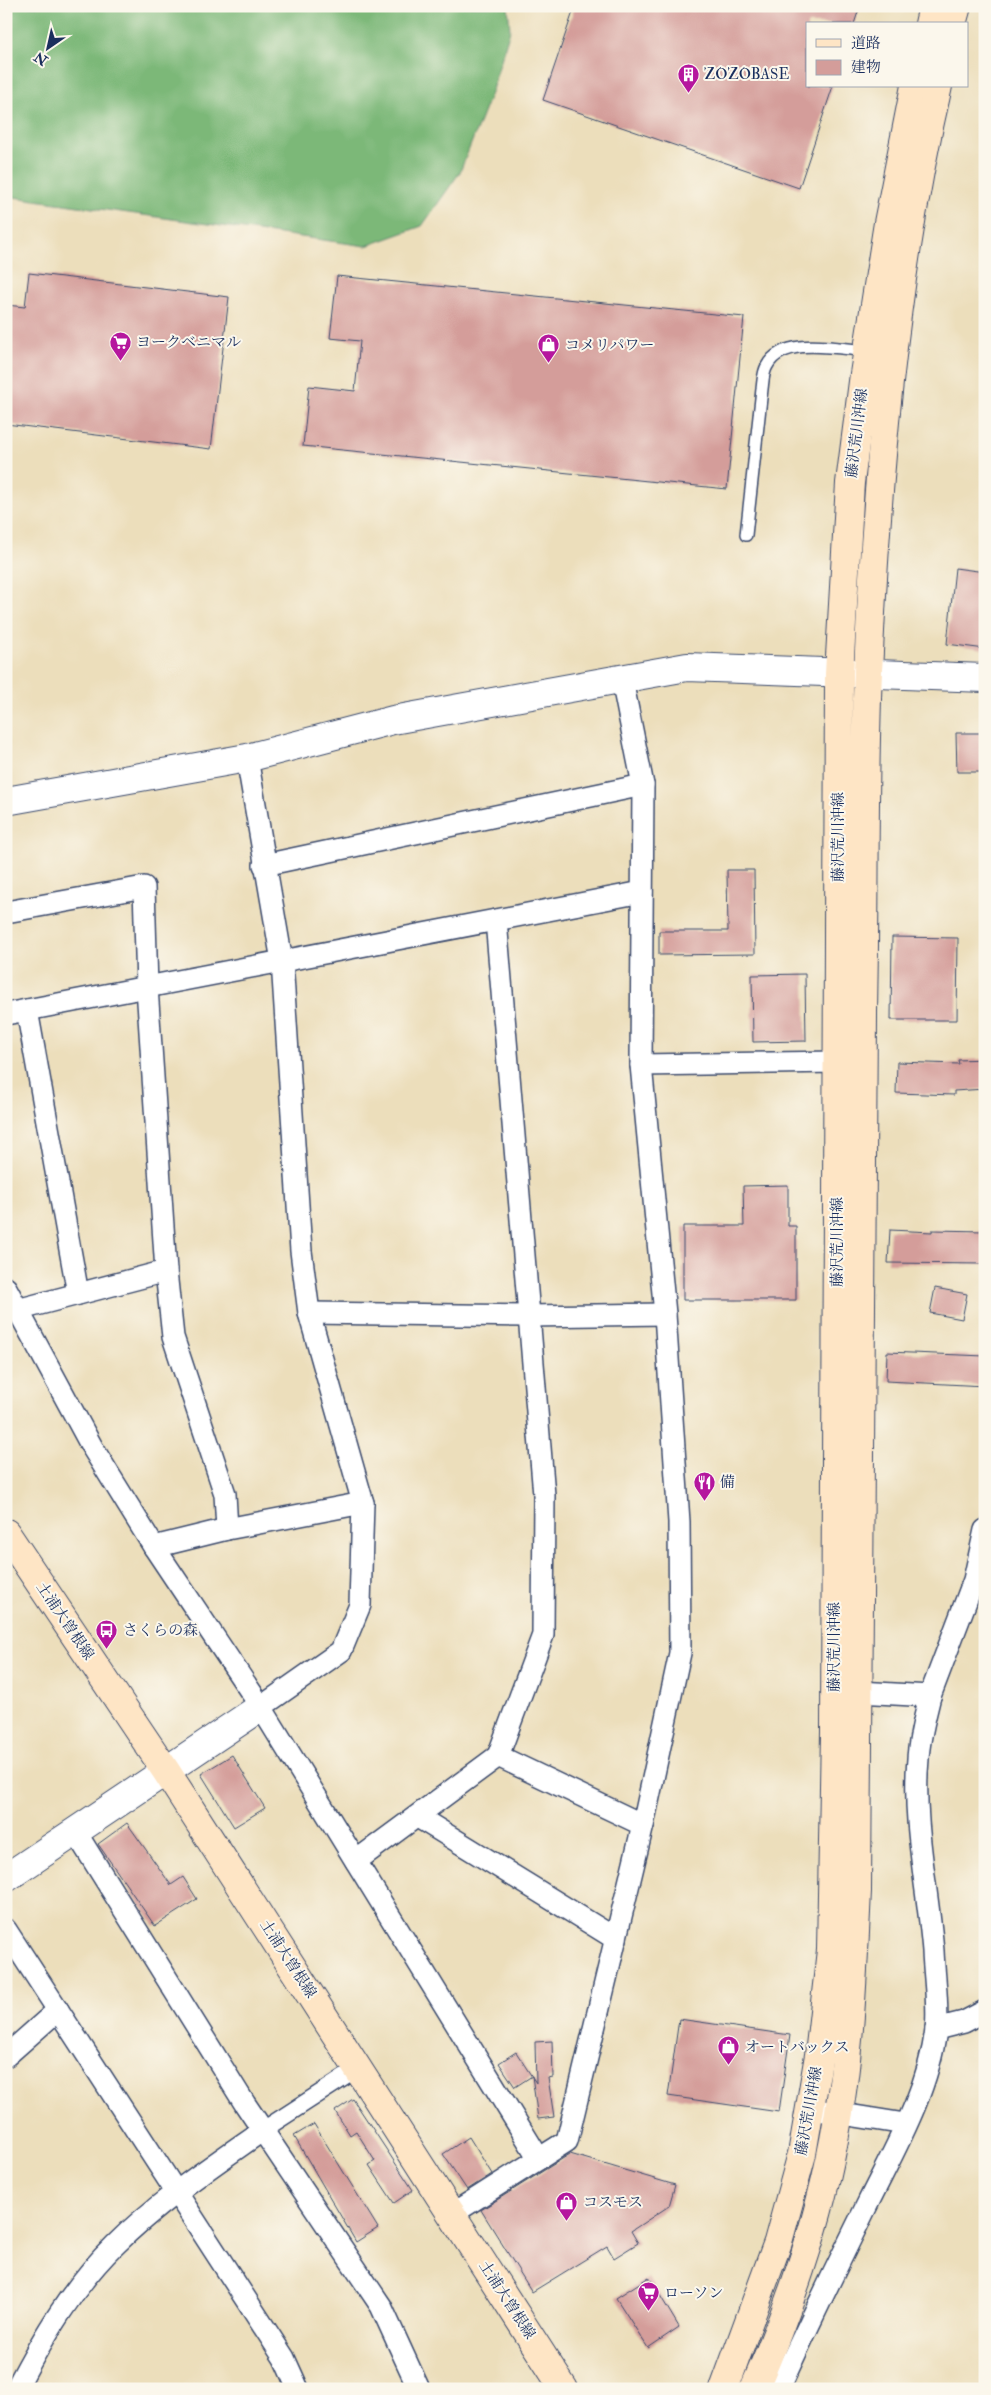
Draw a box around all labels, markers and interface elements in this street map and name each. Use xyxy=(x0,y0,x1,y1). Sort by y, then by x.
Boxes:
north arrow xyxy=(22,22,72,72)
legend xyxy=(806,22,968,88)
text: 道路 xyxy=(851,34,881,53)
text: N xyxy=(31,48,52,69)
text: 建物 xyxy=(851,58,881,77)
building icon: ZOZOBASE xyxy=(676,62,700,93)
place label: ZOZOBASE xyxy=(704,65,789,84)
supermarket icon: ヨークベニマル xyxy=(108,330,132,361)
place label: ヨークベニマル xyxy=(136,333,241,352)
shop icon: コメリパワー xyxy=(537,333,561,364)
place label: コメリパワー xyxy=(565,336,655,355)
street label: 藤沢荒川沖線 xyxy=(842,387,872,479)
street label: 藤沢荒川沖線 xyxy=(829,792,848,882)
street label: 藤沢荒川沖線 xyxy=(828,1197,847,1287)
restaurant icon: 備 xyxy=(692,1470,716,1501)
place label: 備 xyxy=(720,1473,735,1492)
street label: 土浦大曽根線 xyxy=(32,1578,98,1664)
street label: 藤沢荒川沖線 xyxy=(825,1602,844,1692)
bus stop icon: さくらの森 xyxy=(95,1618,119,1649)
place label: さくらの森 xyxy=(123,1621,198,1640)
street label: 土浦大曽根線 xyxy=(256,1916,320,2002)
shop icon: オートバックス xyxy=(717,2035,741,2066)
place label: オートバックス xyxy=(745,2038,850,2057)
street label: 藤沢荒川沖線 xyxy=(792,2065,826,2157)
shop icon: コスモス xyxy=(555,2190,579,2221)
place label: コスモス xyxy=(583,2193,643,2212)
street label: 土浦大曽根線 xyxy=(475,2257,539,2343)
supermarket icon: ローソン xyxy=(636,2281,660,2312)
place label: ローソン xyxy=(664,2284,723,2303)

